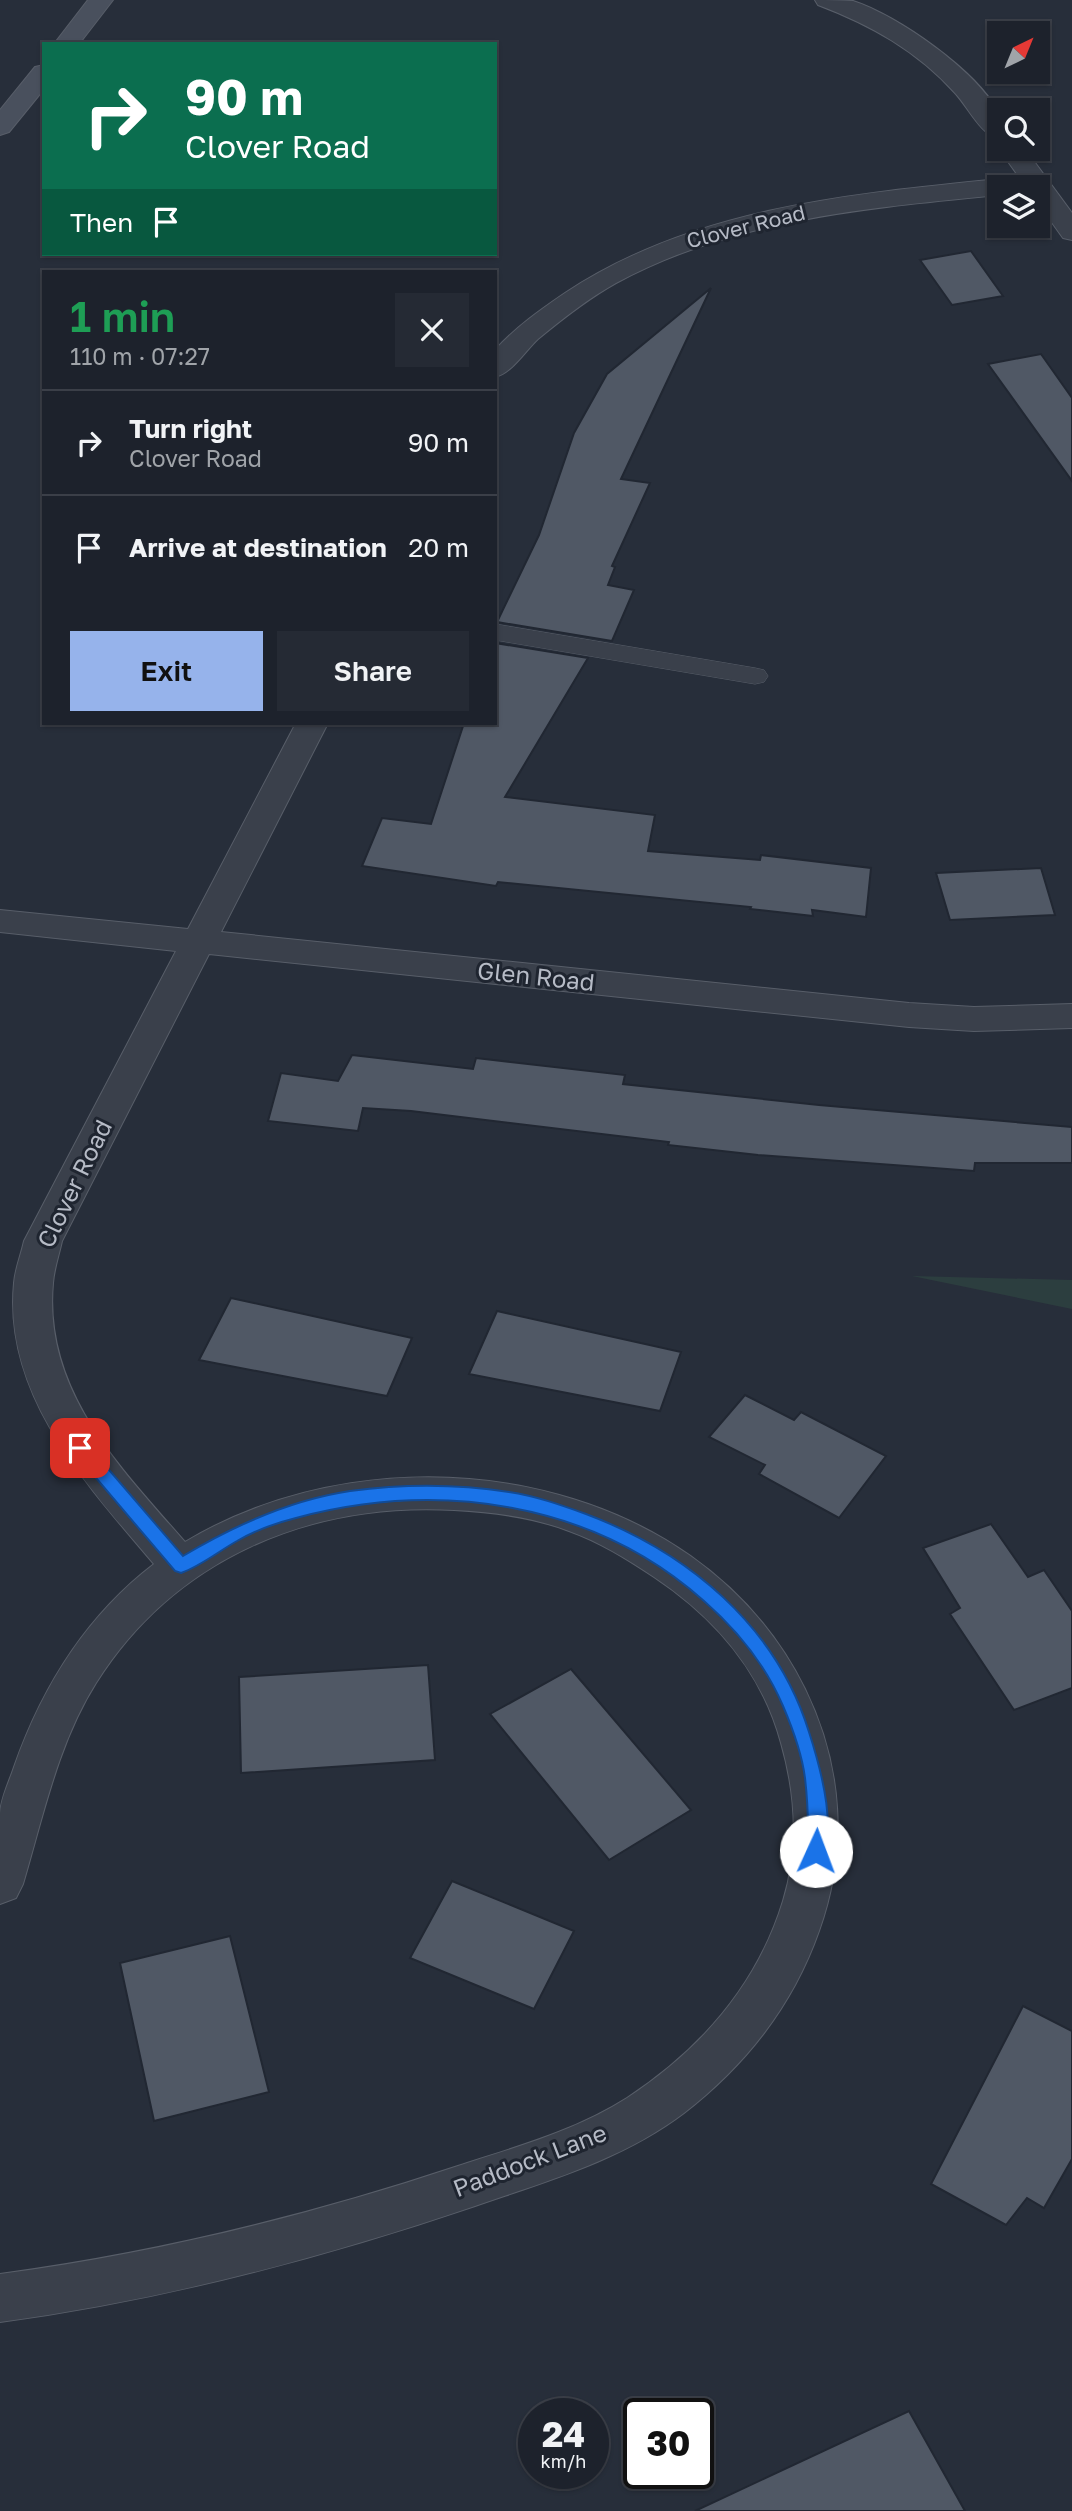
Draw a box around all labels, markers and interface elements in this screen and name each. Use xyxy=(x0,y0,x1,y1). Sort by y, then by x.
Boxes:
north arrow xyxy=(987,21,1050,84)
map controls xyxy=(987,21,1050,238)
text: 90 m xyxy=(185,67,303,126)
icon: right xyxy=(70,70,161,161)
button: search xyxy=(987,98,1050,161)
text: Clover Road xyxy=(185,127,370,165)
button: layers xyxy=(987,175,1050,238)
street label: Clover Road xyxy=(684,199,808,253)
icon: arrive xyxy=(147,203,185,241)
text: Then xyxy=(70,207,133,238)
text: 1 min xyxy=(70,291,175,341)
button: close xyxy=(395,293,469,367)
text: 110 m · 07:27 xyxy=(70,342,210,370)
text: Turn right xyxy=(129,413,252,444)
icon: right xyxy=(70,424,108,462)
text: 90 m xyxy=(408,427,469,458)
text: Clover Road xyxy=(129,444,262,472)
icon: arrive xyxy=(70,529,108,567)
text: Arrive at destination xyxy=(129,532,387,563)
text: 20 m xyxy=(408,532,469,563)
button: Exit xyxy=(70,631,263,711)
button: Share xyxy=(277,631,469,711)
street label: Glen Road xyxy=(476,955,596,996)
street label: Clover Road xyxy=(30,1115,117,1252)
pin xyxy=(50,1418,110,1478)
icon: arrive xyxy=(61,1429,99,1467)
position arrow xyxy=(779,1814,853,1888)
street label: Paddock Lane xyxy=(449,2117,610,2202)
speed limit sign: 30 xyxy=(623,2398,714,2489)
text: 24 xyxy=(542,2413,585,2455)
text: km/h xyxy=(541,2450,586,2472)

